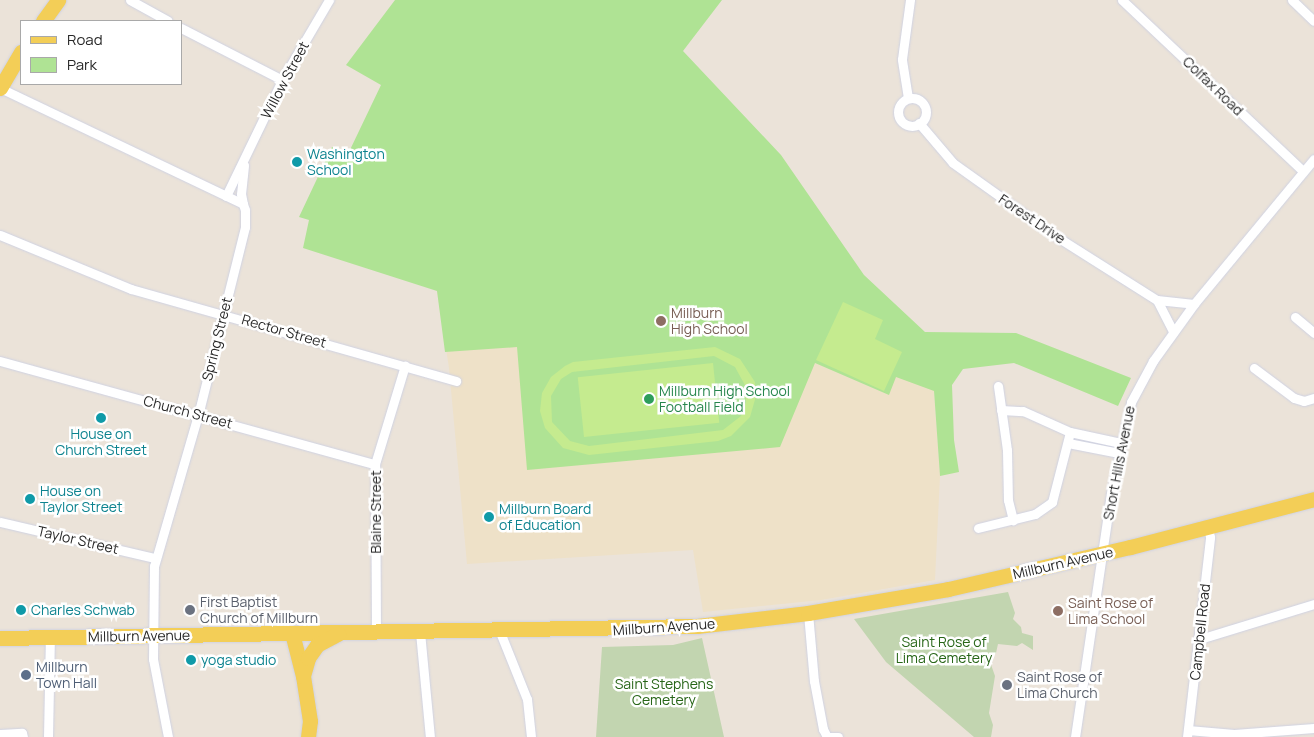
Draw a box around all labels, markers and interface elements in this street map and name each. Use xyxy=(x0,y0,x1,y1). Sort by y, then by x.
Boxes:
legend xyxy=(20,20,182,85)
text: Road xyxy=(67,29,103,50)
street label: Willow Street xyxy=(258,38,312,122)
street label: Colfax Road xyxy=(1179,53,1247,119)
text: Park xyxy=(67,54,97,75)
place label: Washington School xyxy=(307,146,385,178)
marker: Washington School xyxy=(291,156,303,168)
street label: Forest Drive xyxy=(996,191,1068,247)
street label: Spring Street xyxy=(198,295,236,383)
place label: Millburn High School xyxy=(671,305,748,338)
street label: Rector Street xyxy=(240,311,328,351)
marker: Millburn High School xyxy=(655,315,667,327)
place label: Millburn High School Football Field xyxy=(659,383,790,416)
street label: Church Street xyxy=(142,392,234,432)
marker: Millburn High School Football Field xyxy=(643,393,655,405)
street label: Short Hills Avenue xyxy=(1100,404,1138,522)
marker: House on Church Street xyxy=(95,412,107,424)
place label: House on Church Street xyxy=(55,426,147,458)
street label: Blaine Street xyxy=(368,470,384,554)
place label: House on Taylor Street xyxy=(40,483,123,516)
marker: House on Taylor Street xyxy=(24,493,36,505)
place label: Millburn Board of Education xyxy=(499,501,591,534)
marker: Millburn Board of Education xyxy=(483,511,495,523)
street label: Taylor Street xyxy=(36,523,120,557)
street label: Millburn Avenue xyxy=(1011,543,1115,583)
street label: Campbell Road xyxy=(1187,583,1213,681)
place label: First Baptist Church of Millburn xyxy=(200,594,318,626)
place label: Saint Rose of Lima School xyxy=(1068,595,1153,628)
place label: Charles Schwab xyxy=(31,602,135,618)
marker: Charles Schwab xyxy=(15,604,27,616)
marker: First Baptist Church of Millburn xyxy=(184,604,196,616)
marker: Saint Rose of Lima School xyxy=(1052,605,1064,617)
street label: Millburn Avenue xyxy=(612,615,716,639)
street label: Millburn Avenue xyxy=(88,627,190,645)
park label: Saint Rose of Lima Cemetery xyxy=(896,634,992,666)
place label: yoga studio xyxy=(201,652,276,668)
marker: yoga studio xyxy=(185,654,197,666)
place label: Millburn Town Hall xyxy=(36,659,97,692)
marker: Millburn Town Hall xyxy=(20,669,32,681)
place label: Saint Rose of Lima Church xyxy=(1017,669,1102,702)
park label: Saint Stephens Cemetery xyxy=(615,676,713,709)
marker: Saint Rose of Lima Church xyxy=(1001,679,1013,691)

